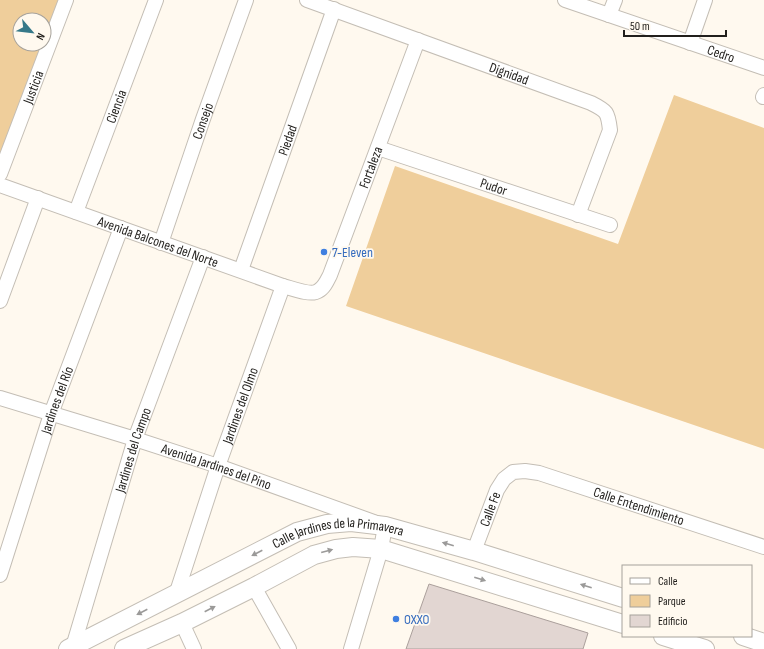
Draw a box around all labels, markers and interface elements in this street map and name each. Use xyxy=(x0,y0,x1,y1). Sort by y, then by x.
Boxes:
north arrow xyxy=(12,12,52,52)
scale bar xyxy=(624,12,726,38)
text: 50 m xyxy=(630,19,650,34)
text: N xyxy=(33,31,48,42)
street label: Cedro xyxy=(705,41,737,66)
street label: Dignidad xyxy=(487,58,531,88)
street label: Justicia xyxy=(19,68,47,107)
street label: Ciencia xyxy=(102,87,130,125)
street label: Consejo xyxy=(188,100,217,141)
street label: Piedad xyxy=(274,122,301,158)
street label: Fortaleza xyxy=(355,144,386,191)
street label: Pudor xyxy=(478,174,510,199)
street label: Avenida Balcones del Norte xyxy=(95,212,221,271)
place label: 7-Eleven xyxy=(332,244,373,261)
marker: 7-Eleven xyxy=(319,247,329,257)
street label: Jardines del Río xyxy=(36,364,77,437)
street label: Jardines del Olmo xyxy=(218,365,262,447)
street label: Jardines del Campo xyxy=(111,405,155,495)
street label: Avenida Jardines del Pino xyxy=(158,439,274,493)
street label: Calle Entendimiento xyxy=(591,483,687,529)
street label: Calle Fe xyxy=(476,489,504,529)
street label: Calle Jardines de la Primavera xyxy=(269,513,406,552)
one-way arrow xyxy=(442,540,455,546)
one-way arrow xyxy=(321,548,333,554)
one-way arrow xyxy=(252,550,263,556)
legend xyxy=(622,565,752,637)
text: Calle xyxy=(658,574,678,589)
one-way arrow xyxy=(474,576,486,582)
one-way arrow xyxy=(580,583,592,589)
text: Parque xyxy=(658,594,686,609)
one-way arrow xyxy=(205,605,216,612)
one-way arrow xyxy=(136,609,147,615)
place label: OXXO xyxy=(404,611,430,628)
marker: OXXO xyxy=(391,614,401,624)
text: Edificio xyxy=(658,614,687,629)

